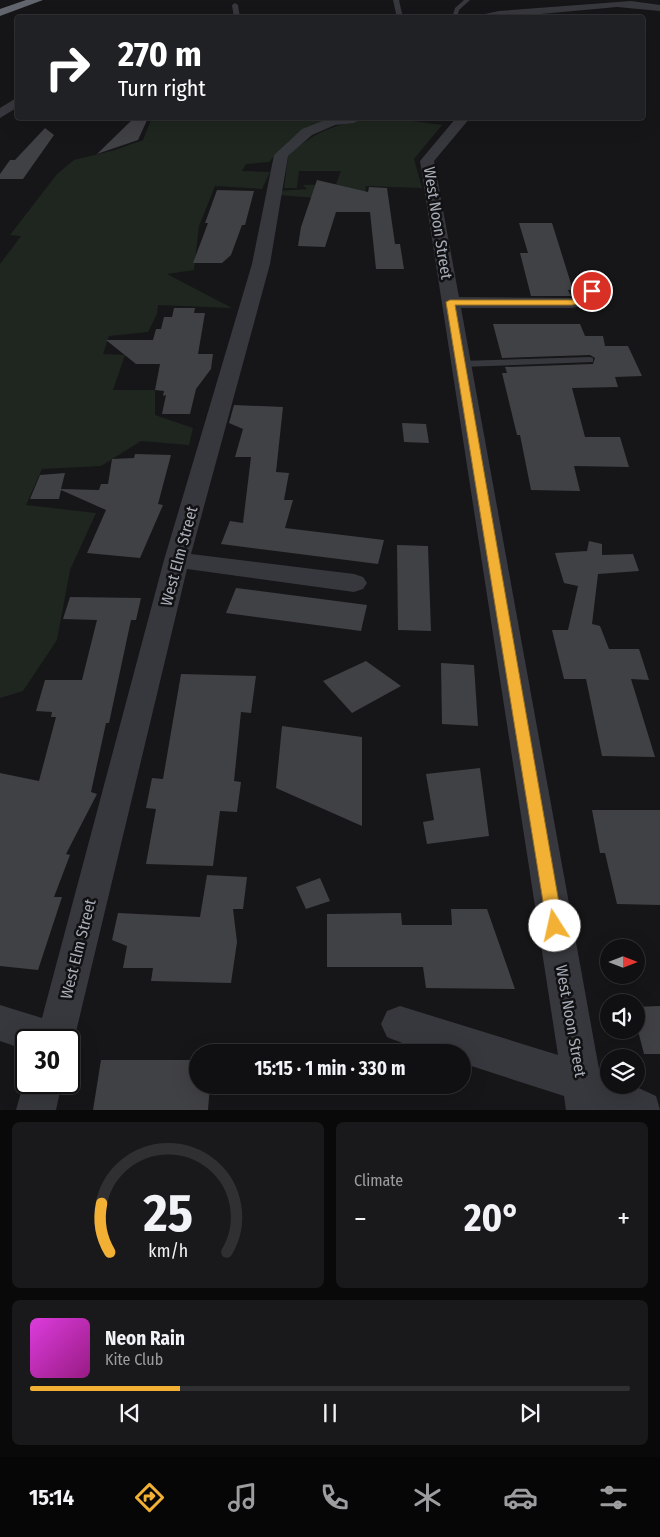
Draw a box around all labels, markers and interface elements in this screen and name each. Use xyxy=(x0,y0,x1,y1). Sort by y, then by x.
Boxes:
text: 270 m xyxy=(118,33,202,75)
icon: right xyxy=(35,35,100,100)
text: Turn right xyxy=(118,75,206,102)
street label: West Noon Street xyxy=(420,165,456,281)
pin xyxy=(571,270,613,312)
icon: arrive xyxy=(578,277,606,305)
street label: West Elm Street xyxy=(157,503,202,608)
street label: West Elm Street xyxy=(56,896,100,1001)
position arrow xyxy=(528,899,580,951)
north arrow xyxy=(600,939,645,984)
map controls xyxy=(600,939,645,1094)
street label: West Noon Street xyxy=(552,963,590,1079)
button: sound xyxy=(600,994,645,1039)
speed limit sign: 30 xyxy=(15,1029,80,1094)
button: layers xyxy=(600,1049,645,1094)
text: 15:15 · 1 min · 330 m xyxy=(254,1057,406,1080)
text: Climate xyxy=(354,1171,403,1190)
text: 25 xyxy=(142,1182,193,1245)
text: 20° xyxy=(464,1195,520,1241)
text: − xyxy=(354,1202,367,1235)
text: + xyxy=(617,1202,630,1235)
text: km/h xyxy=(148,1240,188,1262)
text: Neon Rain xyxy=(105,1327,185,1350)
text: Kite Club xyxy=(105,1350,163,1369)
icon: previous xyxy=(116,1399,144,1427)
icon: pause xyxy=(316,1399,344,1427)
icon: next xyxy=(516,1399,544,1427)
icon: directions xyxy=(132,1480,167,1515)
icon: music xyxy=(225,1480,260,1515)
icon: phone xyxy=(317,1480,352,1515)
icon: climate xyxy=(410,1480,445,1515)
icon: car xyxy=(503,1480,538,1515)
icon: filters xyxy=(596,1480,631,1515)
text: 15:14 xyxy=(29,1484,74,1511)

